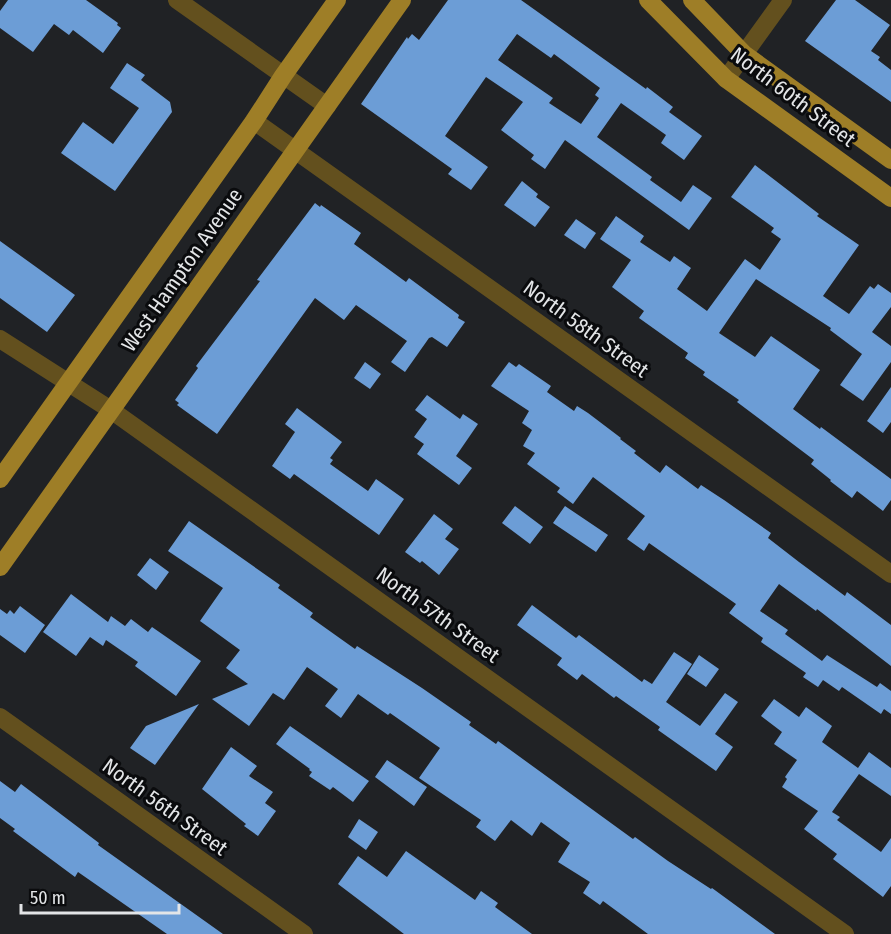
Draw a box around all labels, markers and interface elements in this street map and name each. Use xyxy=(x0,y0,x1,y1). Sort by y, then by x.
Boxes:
street label: North 60th Street xyxy=(725,42,861,153)
street label: West Hampton Avenue xyxy=(116,183,248,357)
street label: North 58th Street xyxy=(518,275,654,383)
street label: North 57th Street xyxy=(371,562,505,669)
street label: North 56th Street xyxy=(97,753,233,861)
scale bar xyxy=(21,877,178,915)
text: 50 m xyxy=(30,887,66,909)

